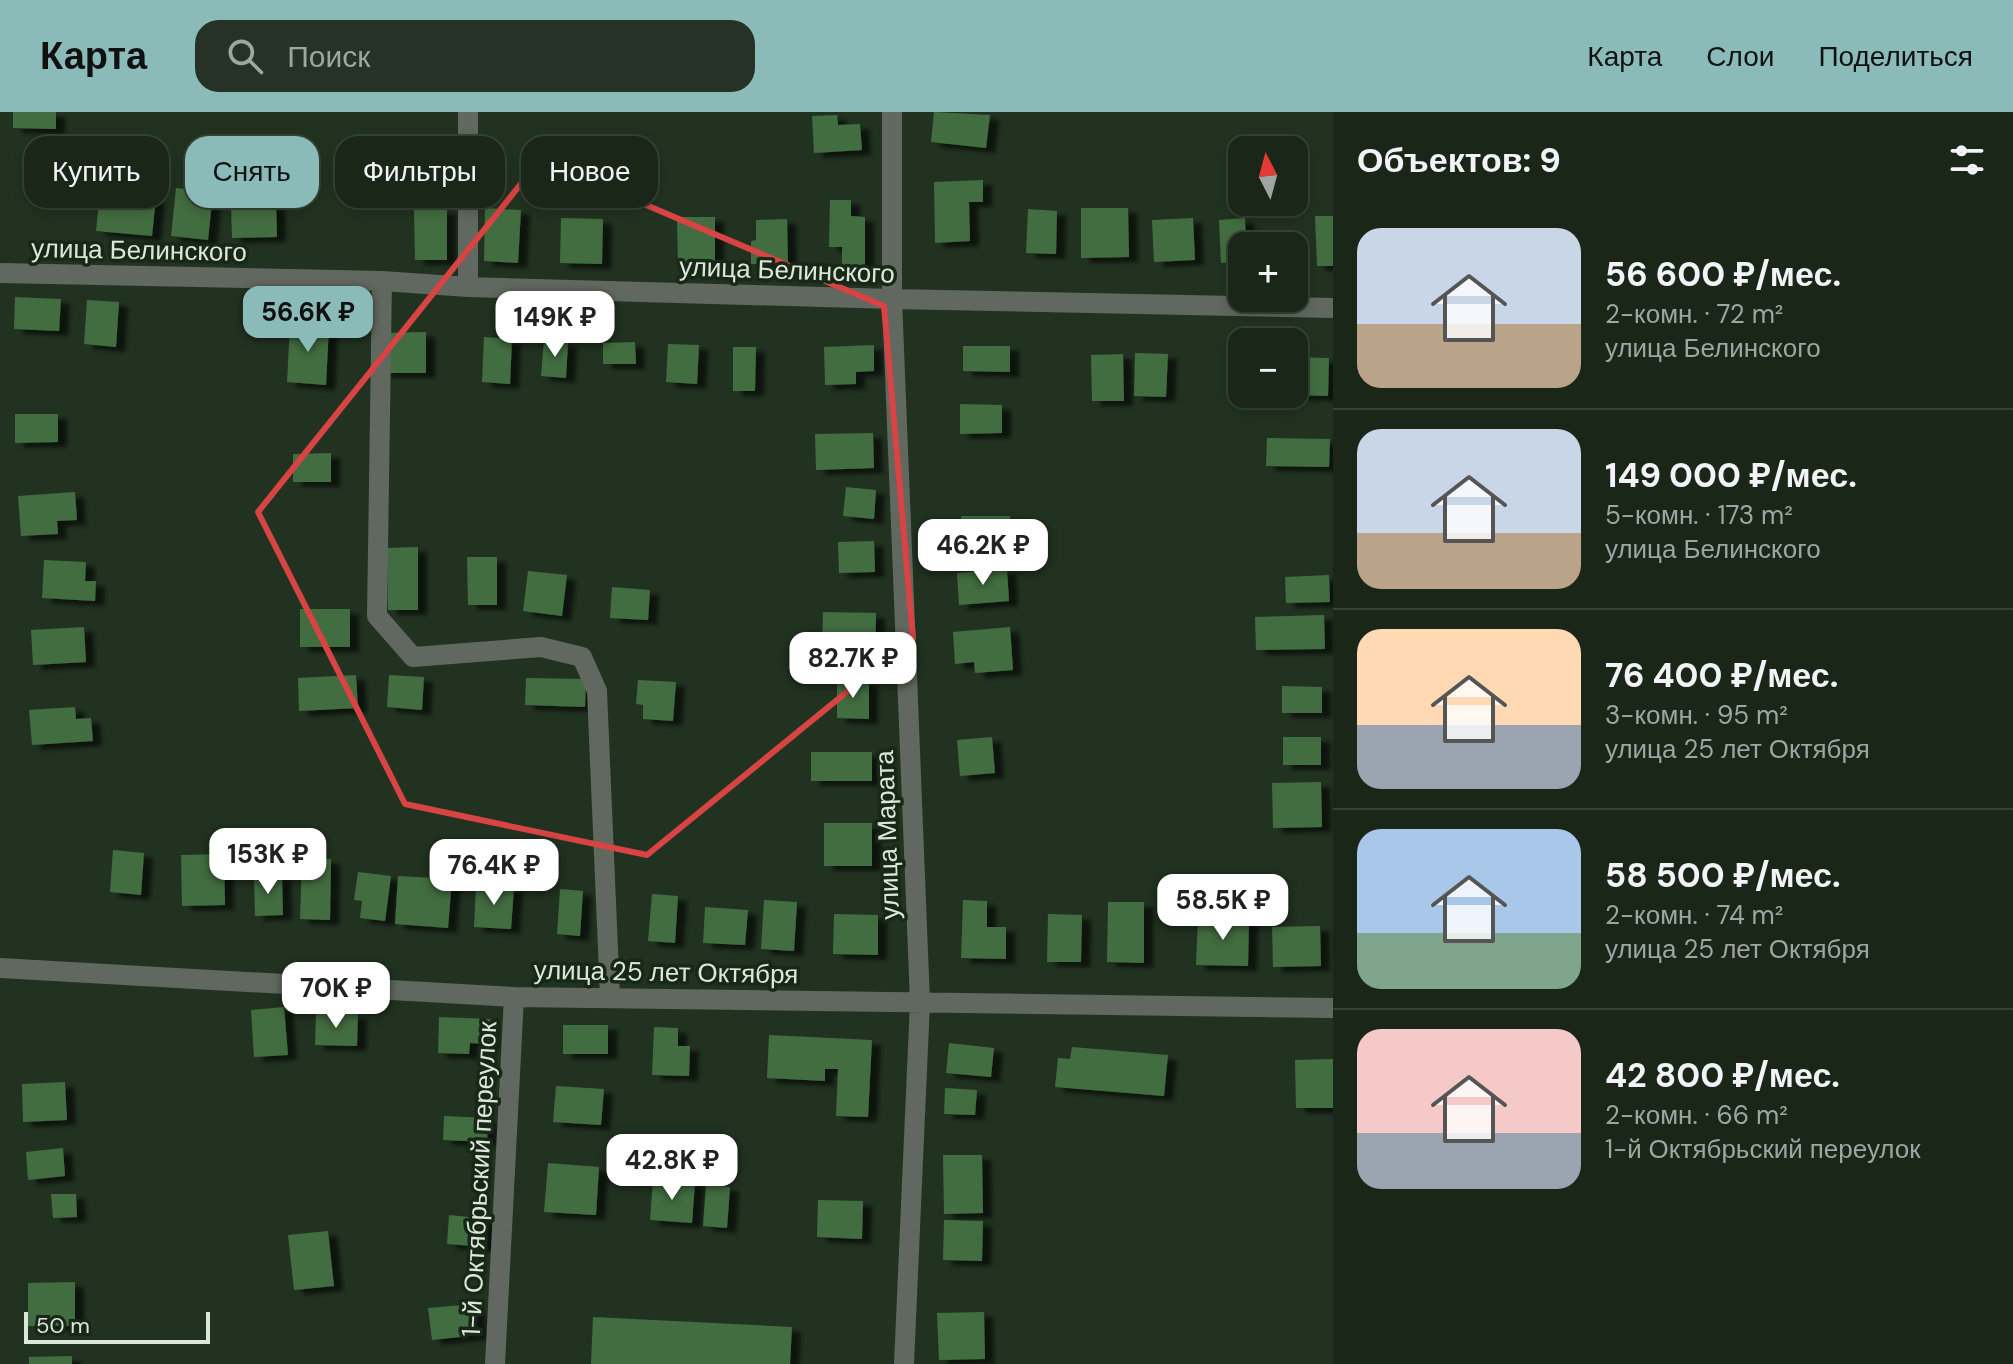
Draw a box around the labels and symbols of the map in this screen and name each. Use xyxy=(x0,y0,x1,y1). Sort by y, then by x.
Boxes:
north arrow xyxy=(1228,136,1308,216)
street label: улица Белинского xyxy=(31,231,247,269)
street label: улица Белинского xyxy=(679,249,895,291)
pin: 56.6K ₽ xyxy=(234,286,382,354)
pin: 149K ₽ xyxy=(490,291,620,359)
pin: 46.2K ₽ xyxy=(909,519,1057,587)
pin: 82.7K ₽ xyxy=(779,632,927,700)
street label: улица Марата xyxy=(867,749,907,920)
pin: 153K ₽ xyxy=(203,828,333,896)
pin: 76.4K ₽ xyxy=(420,839,568,907)
pin: 58.5K ₽ xyxy=(1149,874,1297,942)
street label: улица 25 лет Октября xyxy=(533,953,799,991)
pin: 70K ₽ xyxy=(280,962,392,1030)
street label: 1-й Октябрьский переулок xyxy=(454,1020,504,1337)
pin: 42.8K ₽ xyxy=(598,1134,746,1202)
scale bar xyxy=(24,1308,210,1344)

